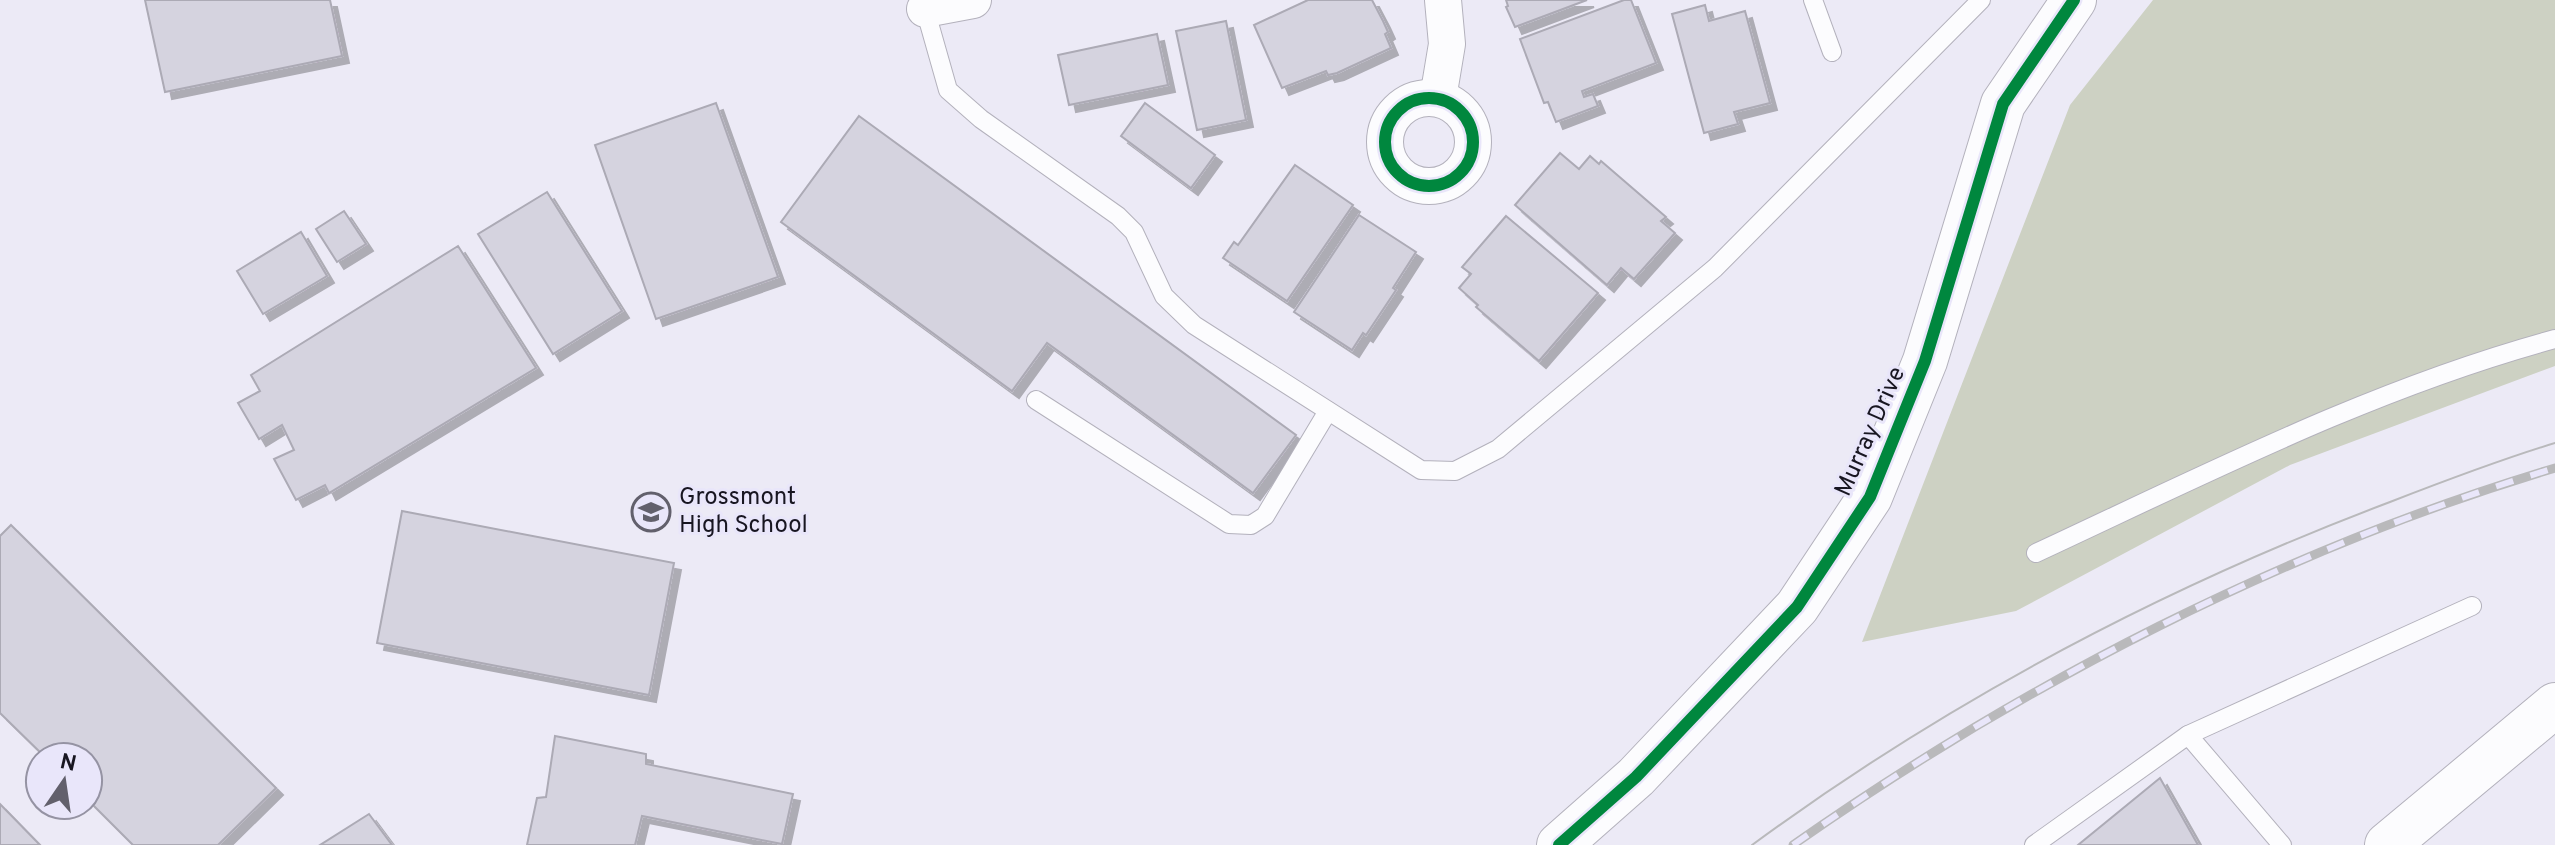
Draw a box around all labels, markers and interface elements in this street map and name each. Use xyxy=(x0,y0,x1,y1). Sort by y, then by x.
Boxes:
street label: Murray Drive xyxy=(1829,362,1913,502)
place label: Grossmont High School xyxy=(679,483,808,541)
school or university icon: Grossmont High School xyxy=(630,491,672,533)
north arrow xyxy=(24,741,104,821)
text: N xyxy=(57,749,79,779)

